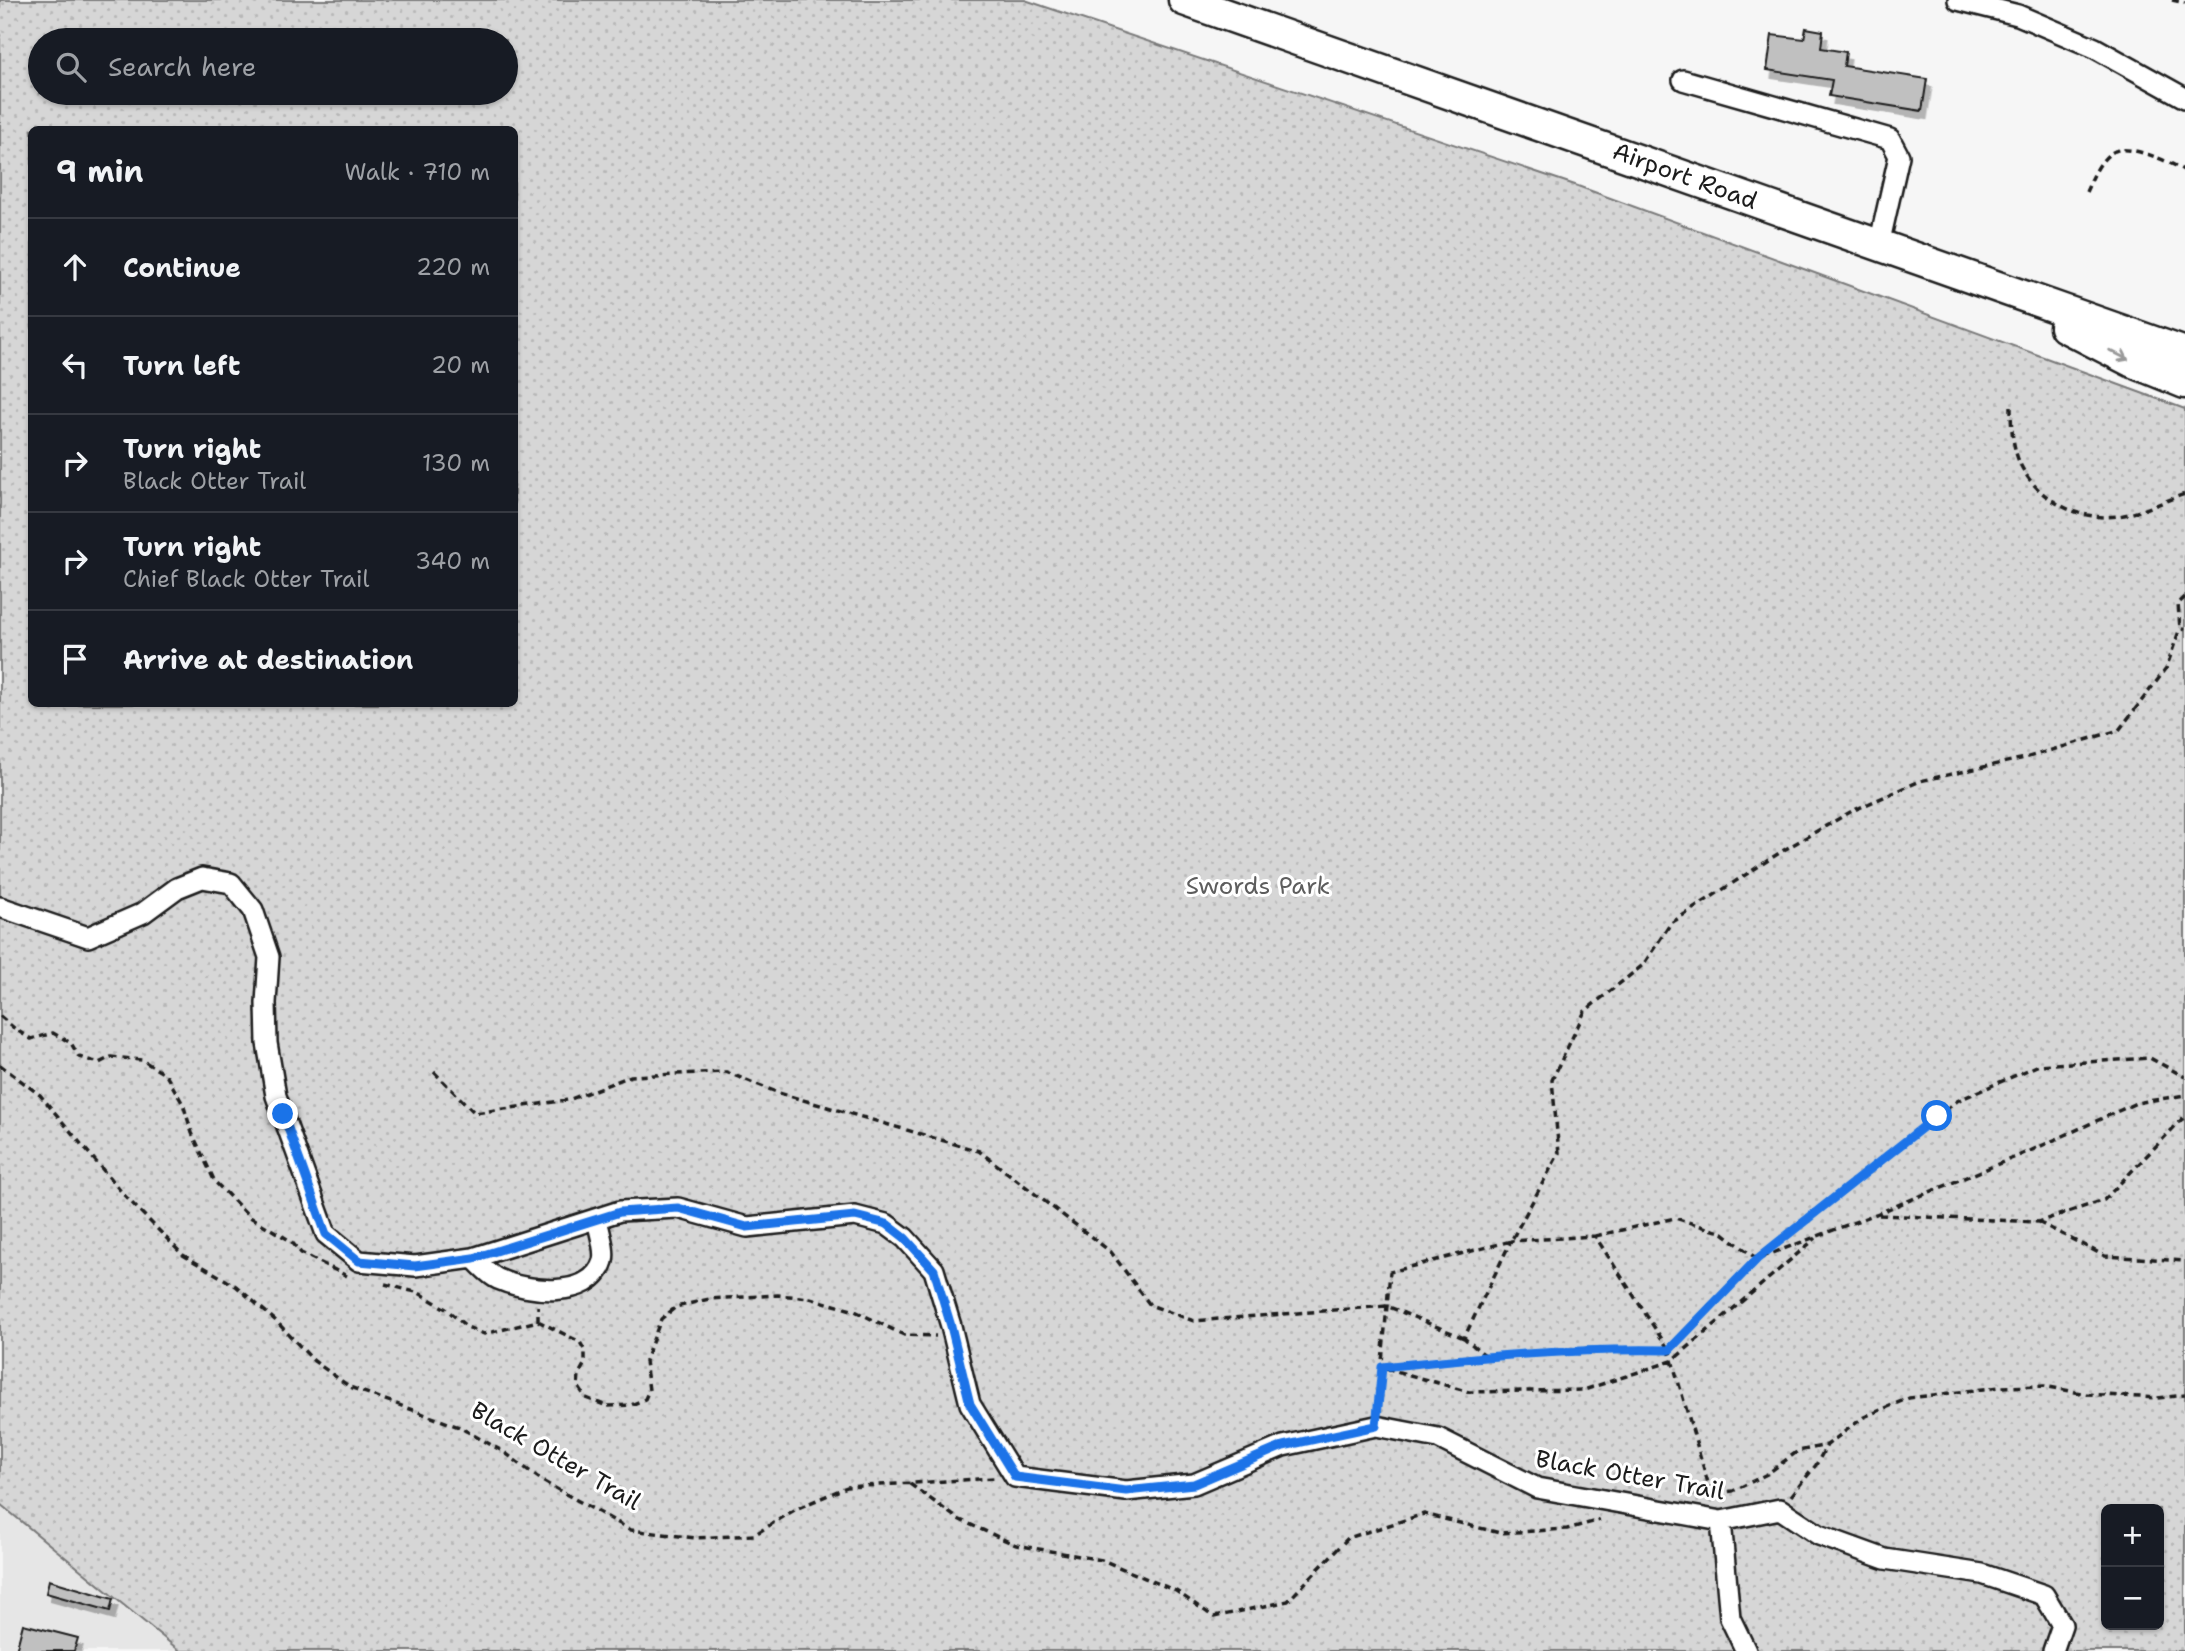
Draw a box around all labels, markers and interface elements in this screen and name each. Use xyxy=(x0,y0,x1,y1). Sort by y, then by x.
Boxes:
search box xyxy=(28,28,518,105)
icon: search xyxy=(52,48,90,86)
text: Search here xyxy=(108,49,257,84)
street label: Airport Road xyxy=(1608,135,1762,217)
text: 9 min xyxy=(56,151,143,192)
text: Walk · 710 m xyxy=(345,157,490,187)
icon: ahead xyxy=(56,248,94,286)
text: Continue xyxy=(123,250,241,285)
text: 220 m xyxy=(416,252,490,282)
icon: left xyxy=(56,346,94,384)
text: Turn left xyxy=(123,348,240,383)
one-way arrow xyxy=(2108,348,2129,362)
text: 20 m xyxy=(431,350,490,380)
text: Turn right xyxy=(123,431,261,466)
icon: right xyxy=(56,444,94,482)
text: 130 m xyxy=(422,448,490,478)
text: Black Otter Trail xyxy=(123,466,306,496)
text: Turn right xyxy=(123,529,261,564)
icon: right xyxy=(56,542,94,580)
text: 340 m xyxy=(415,546,490,576)
text: Chief Black Otter Trail xyxy=(123,564,369,594)
icon: arrive xyxy=(56,640,94,678)
text: Arrive at destination xyxy=(123,642,413,677)
park label: Swords Park xyxy=(1186,870,1330,902)
route end xyxy=(267,1098,298,1129)
route start xyxy=(1921,1100,1952,1131)
street label: Black Otter Trail xyxy=(465,1394,647,1518)
street label: Black Otter Trail xyxy=(1533,1443,1728,1507)
map controls xyxy=(2101,1504,2164,1630)
button: + xyxy=(2101,1504,2164,1567)
button: − xyxy=(2101,1567,2164,1630)

